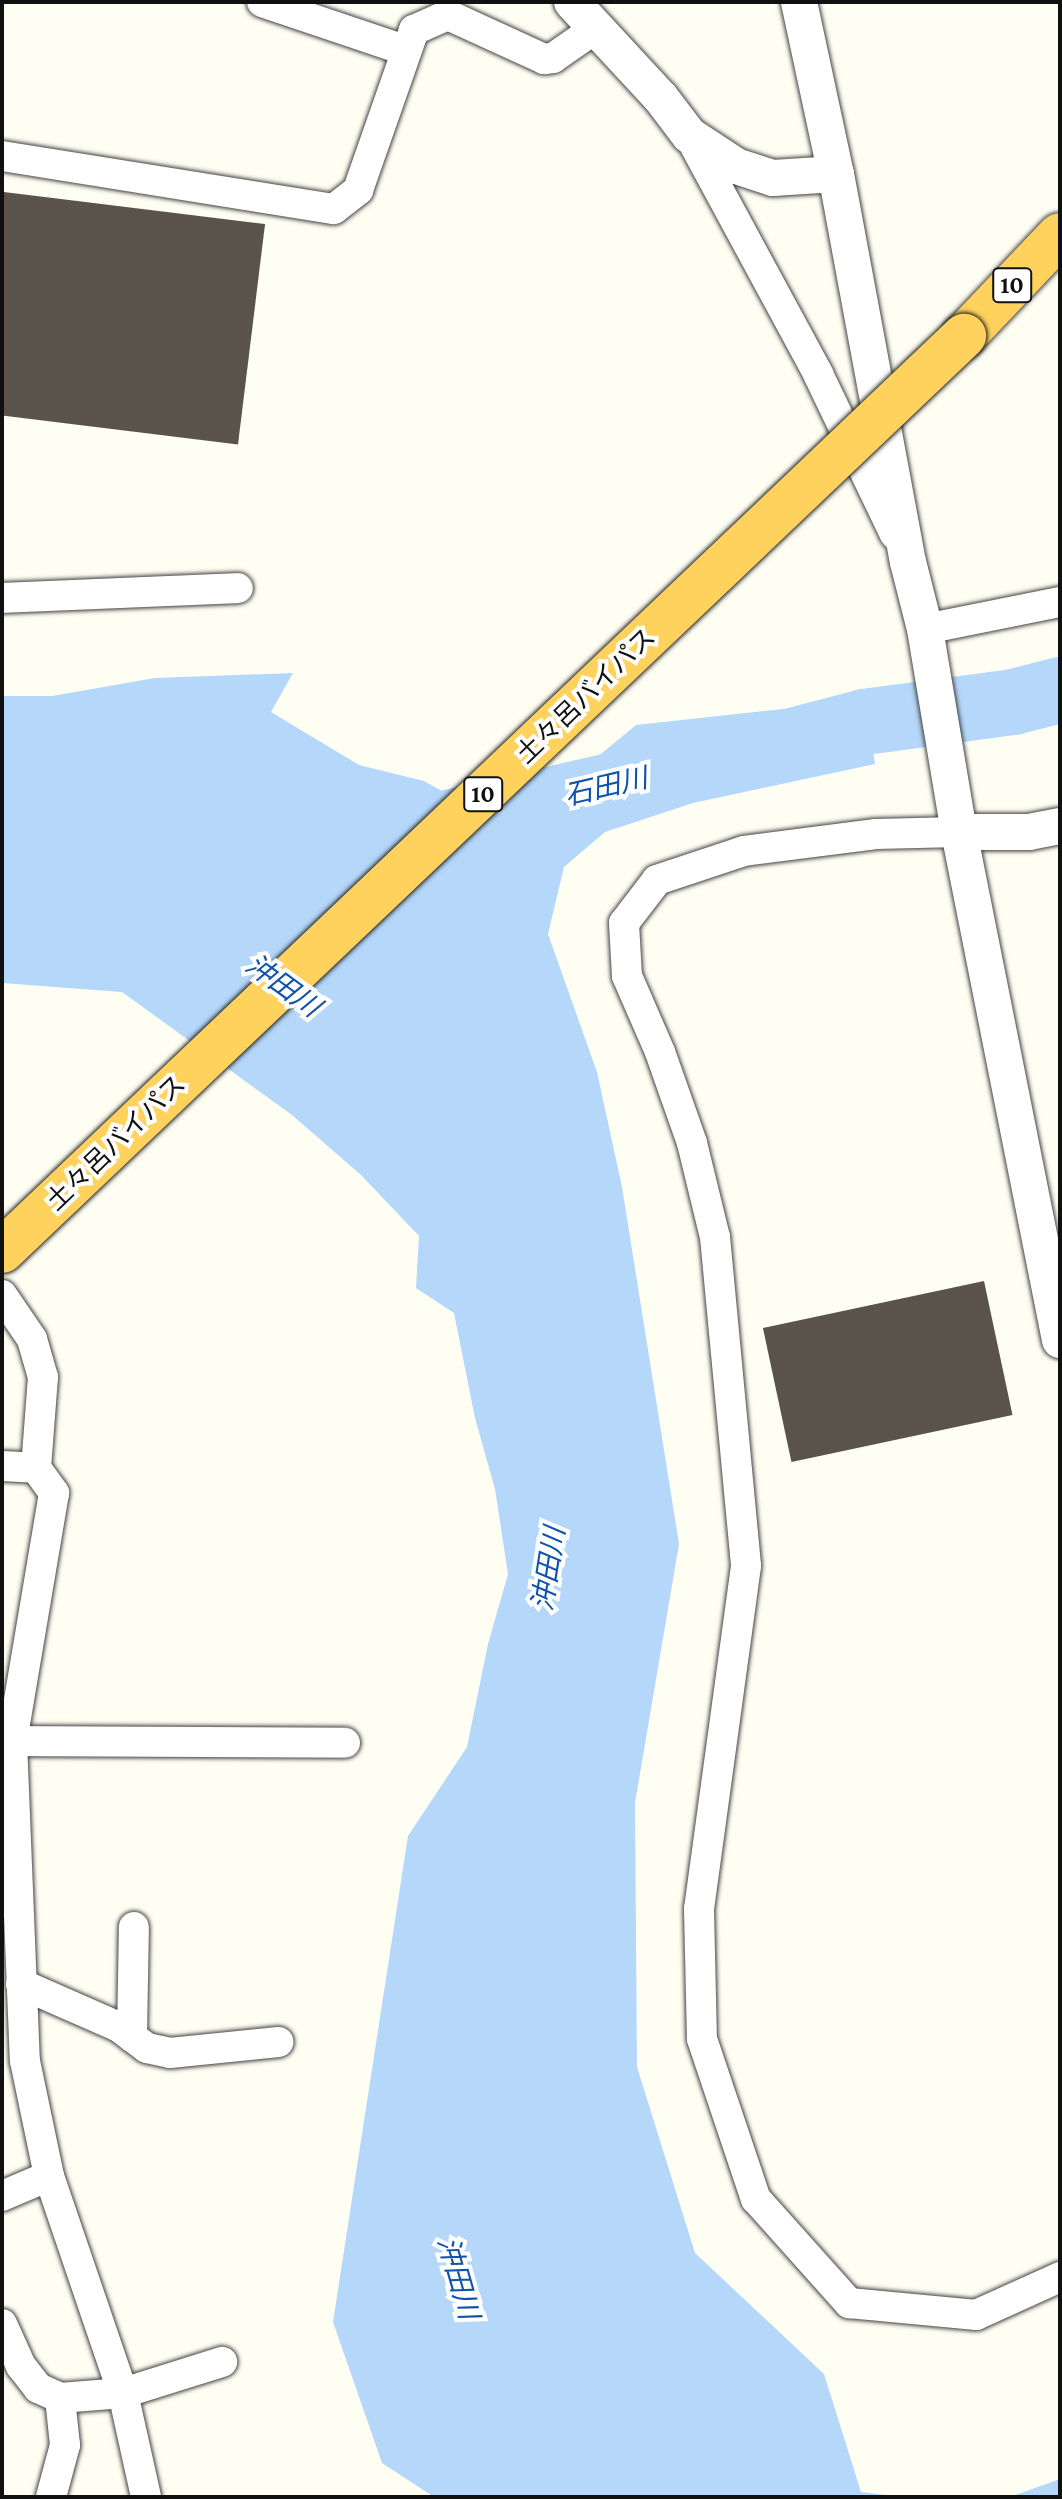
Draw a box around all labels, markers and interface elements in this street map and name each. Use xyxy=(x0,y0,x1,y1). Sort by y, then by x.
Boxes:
road number: 10 xyxy=(992,265,1032,305)
street label: 土々呂バイパス xyxy=(510,622,662,770)
water label: 石田川 xyxy=(561,761,651,813)
road number: 10 xyxy=(463,774,503,814)
water label: 沖田川 xyxy=(239,948,327,1024)
street label: 土々呂バイパス xyxy=(40,1069,192,1217)
water label: 沖田川 xyxy=(526,1525,572,1613)
water label: 沖田川 xyxy=(430,2233,486,2323)

